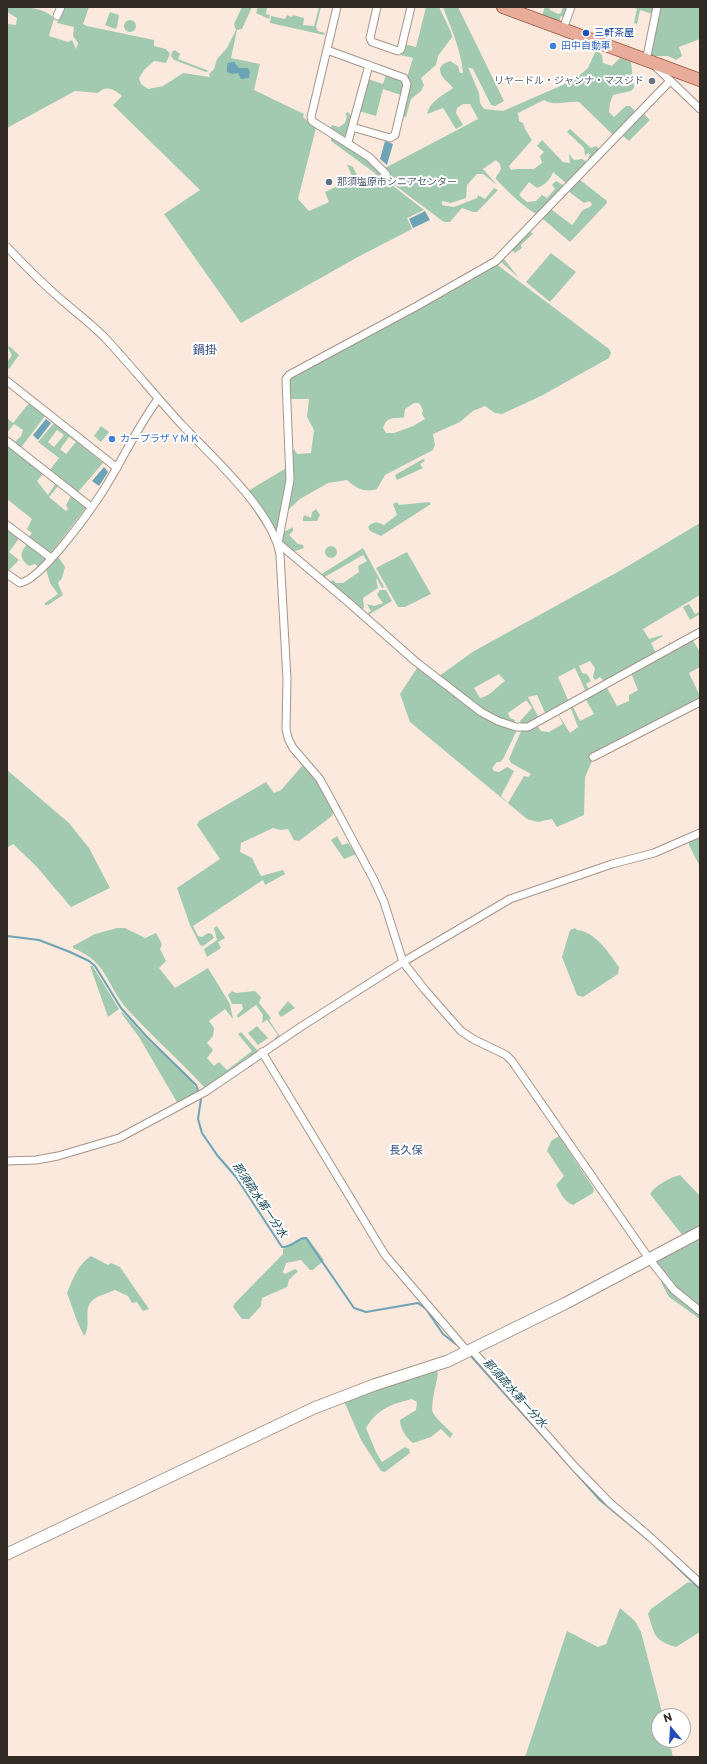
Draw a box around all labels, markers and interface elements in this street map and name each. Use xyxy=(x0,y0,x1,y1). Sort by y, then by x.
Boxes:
place label: 三軒茶屋 xyxy=(594,27,634,39)
marker: 三軒茶屋 xyxy=(581,28,591,38)
place label: 田中自動車 xyxy=(561,40,611,52)
marker: 田中自動車 xyxy=(548,41,558,51)
place label: リヤードル・ジャンナ・マスジド xyxy=(494,75,644,87)
marker: リヤードル・ジャンナ・マスジド xyxy=(647,76,657,86)
place label: 那須塩原市シニアセンター xyxy=(337,176,457,188)
marker: 那須塩原市シニアセンター xyxy=(324,177,334,187)
district label: 鍋掛 xyxy=(193,343,217,357)
place label: カープラザＹＭＫ xyxy=(120,433,200,445)
marker: カープラザＹＭＫ xyxy=(107,434,117,444)
district label: 長久保 xyxy=(390,1143,422,1157)
water label: 那須疏水第一分水 xyxy=(230,1160,290,1240)
water label: 那須疏水第一分水 xyxy=(481,1356,549,1430)
north arrow xyxy=(651,1708,691,1748)
text: N xyxy=(661,1710,673,1725)

